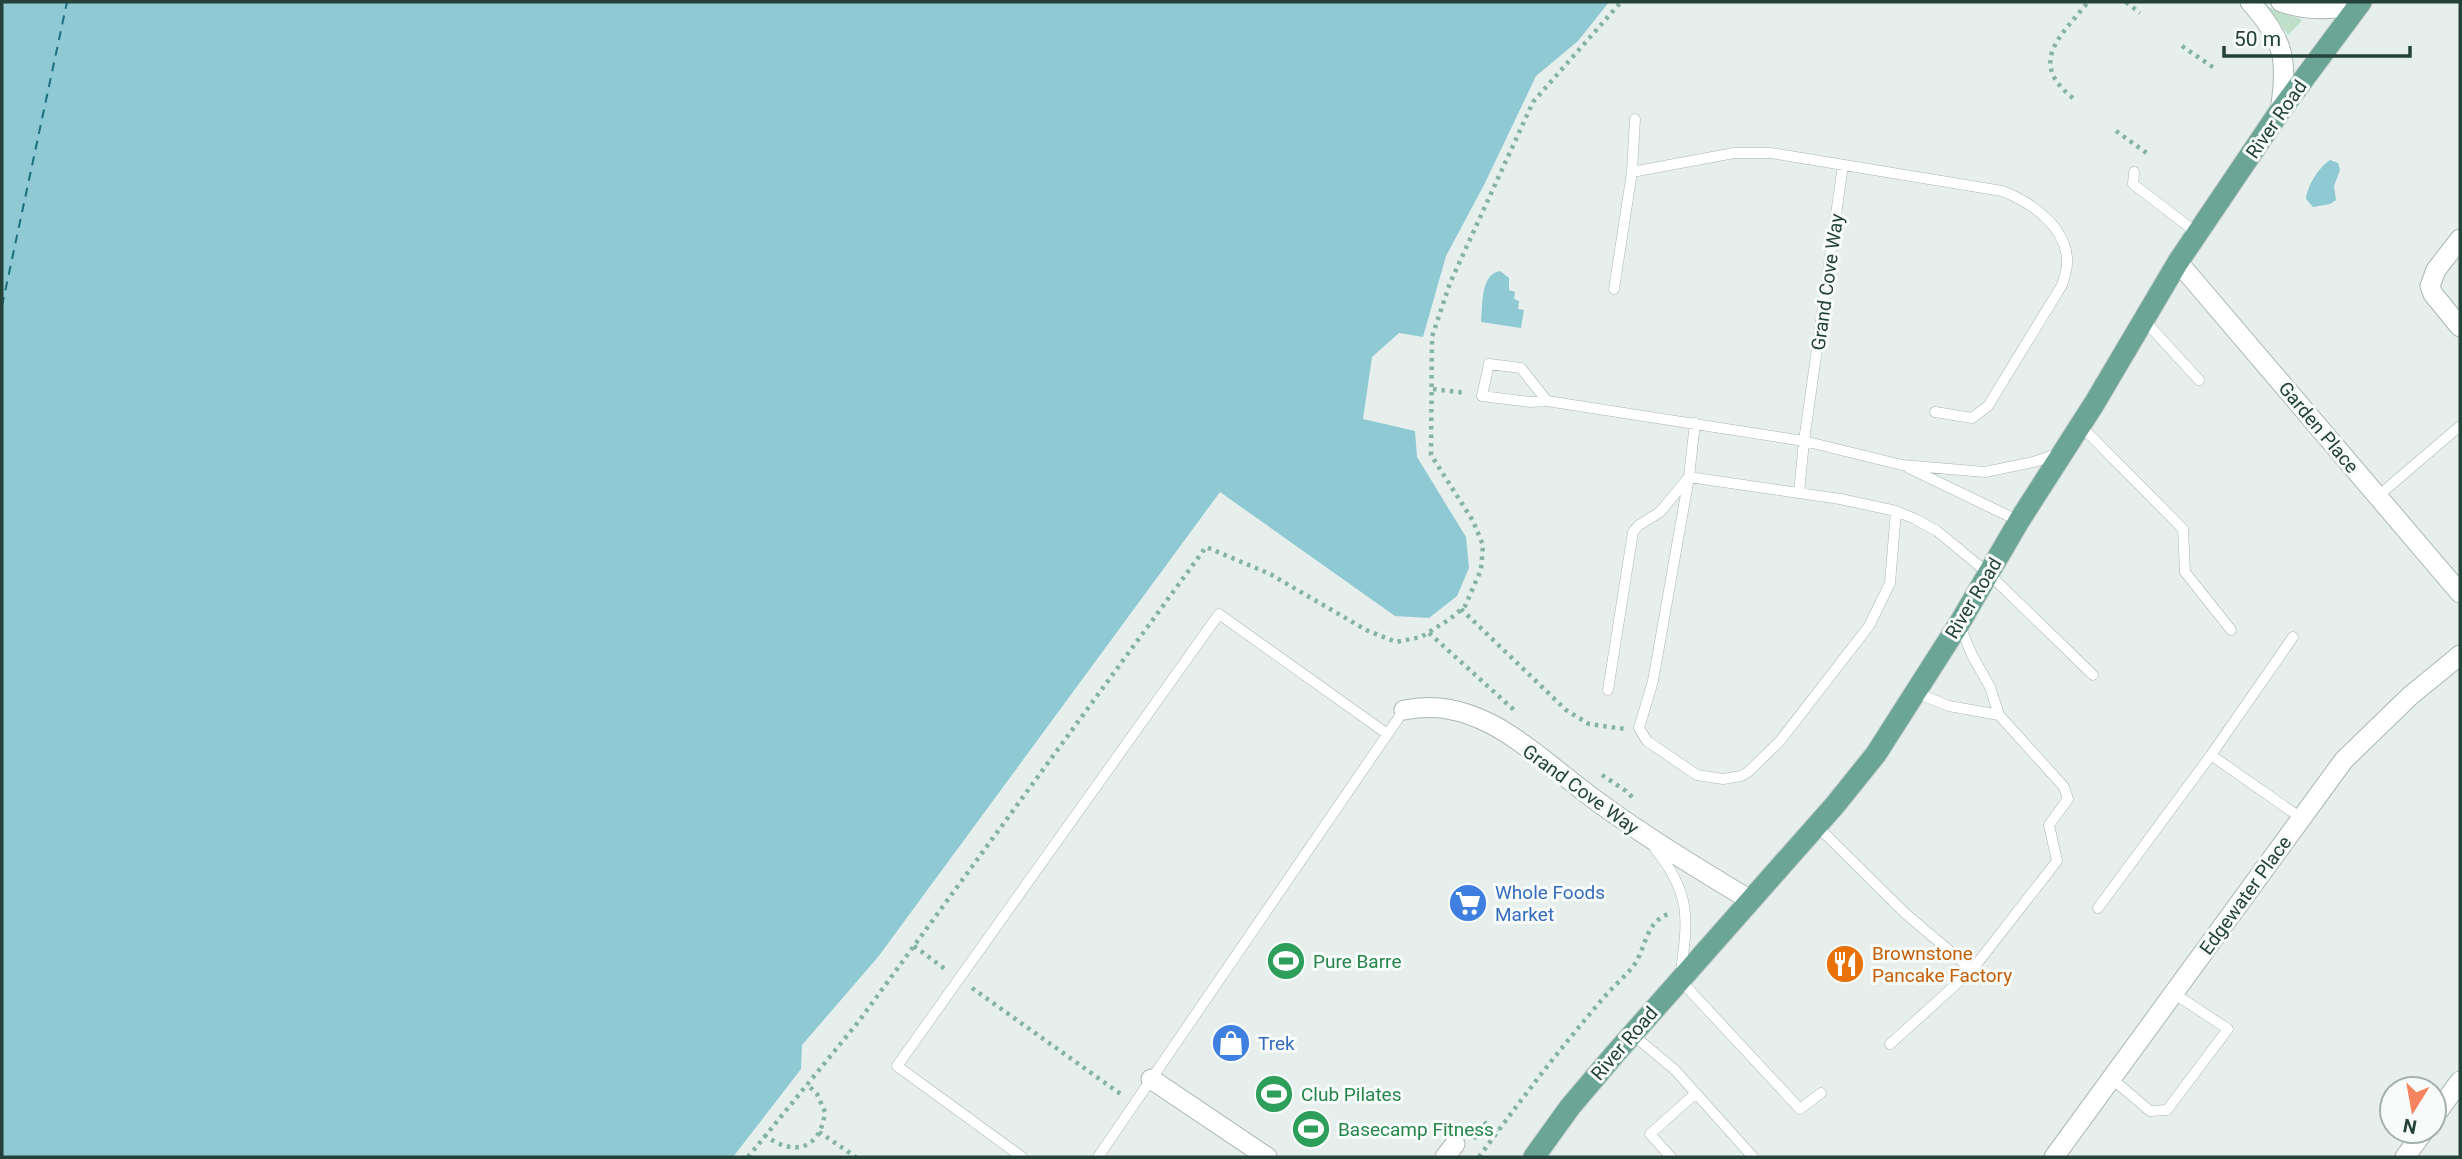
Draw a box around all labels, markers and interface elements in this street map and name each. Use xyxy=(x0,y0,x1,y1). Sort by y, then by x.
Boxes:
scale bar xyxy=(2224,14,2410,58)
text: 50 m xyxy=(2234,27,2281,51)
street label: River Road xyxy=(2241,76,2312,163)
street label: Grand Cove Way xyxy=(1807,212,1848,352)
street label: Garden Place xyxy=(2274,377,2364,478)
street label: River Road xyxy=(1940,554,2007,643)
street label: Grand Cove Way xyxy=(1518,740,1643,839)
street label: Edgewater Place xyxy=(2195,831,2296,959)
place label: Whole Foods Market xyxy=(1495,881,1605,926)
supermarket icon: Whole Foods Market xyxy=(1447,882,1489,924)
sports icon: Pure Barre xyxy=(1265,940,1307,982)
place label: Brownstone Pancake Factory xyxy=(1872,942,2012,987)
restaurant icon: Brownstone Pancake Factory xyxy=(1824,943,1866,985)
place label: Pure Barre xyxy=(1313,950,1401,973)
street label: River Road xyxy=(1586,1002,1663,1085)
shop icon: Trek xyxy=(1210,1022,1252,1064)
place label: Trek xyxy=(1258,1032,1295,1055)
sports icon: Club Pilates xyxy=(1253,1073,1295,1115)
north arrow xyxy=(2378,1075,2448,1145)
place label: Club Pilates xyxy=(1301,1083,1402,1106)
sports icon: Basecamp Fitness xyxy=(1290,1108,1332,1150)
text: N xyxy=(2401,1114,2419,1139)
place label: Basecamp Fitness xyxy=(1338,1118,1494,1141)

